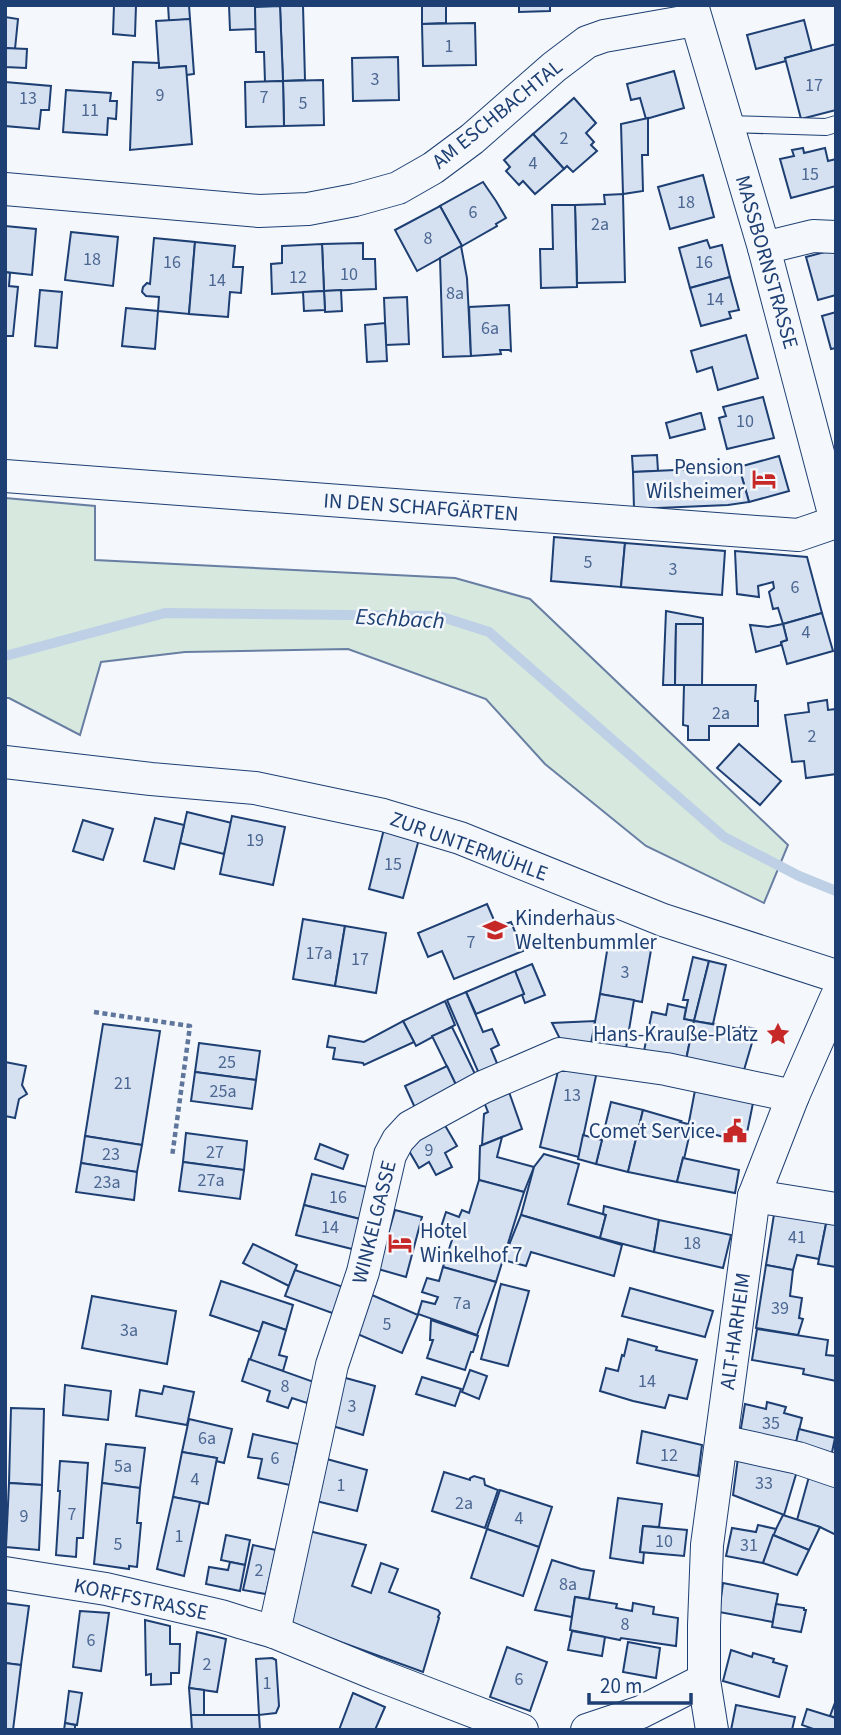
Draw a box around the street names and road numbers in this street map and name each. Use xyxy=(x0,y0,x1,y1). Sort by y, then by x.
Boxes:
street label: AM ESCHBACHTAL xyxy=(425,52,569,176)
street label: MASSBORNSTRASSE xyxy=(728,172,806,352)
street label: IN DEN SCHAFGÄRTEN xyxy=(322,485,520,529)
street label: ZUR UNTERMÜHLE xyxy=(386,804,552,888)
street label: WINKELGASSE xyxy=(344,1157,404,1287)
street label: ALT-HARHEIM xyxy=(712,1271,758,1391)
street label: KORFFSTRASSE xyxy=(71,1570,211,1628)

